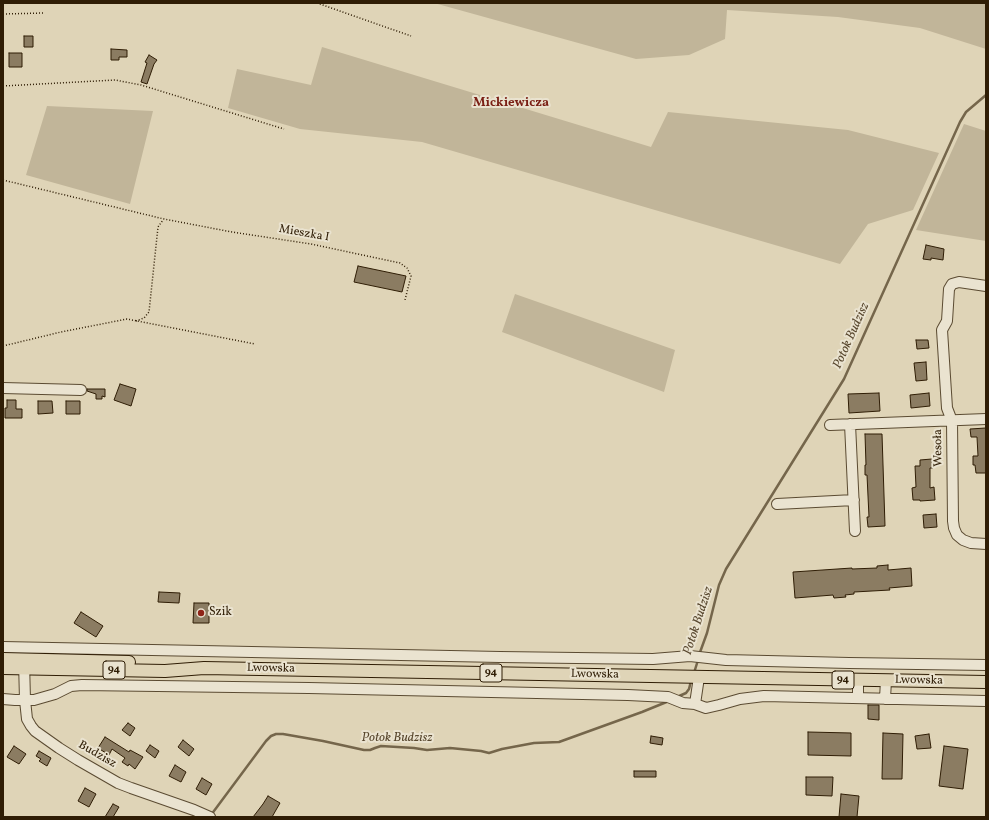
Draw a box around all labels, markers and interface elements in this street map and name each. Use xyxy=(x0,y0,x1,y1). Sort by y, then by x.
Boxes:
district label: Mickiewicza xyxy=(473,96,549,112)
street label: Mieszka I xyxy=(278,223,330,245)
water label: Potok Budzisz xyxy=(830,301,874,371)
street label: Wesoła xyxy=(931,429,947,467)
water label: Potok Budzisz xyxy=(681,585,717,657)
place label: Szik xyxy=(209,606,232,620)
marker: Szik xyxy=(196,608,206,618)
road number: 94 xyxy=(103,661,125,679)
street label: Lwowska xyxy=(247,661,295,677)
road number: 94 xyxy=(480,664,502,682)
street label: Lwowska xyxy=(571,667,619,683)
road number: 94 xyxy=(832,671,854,689)
street label: Lwowska xyxy=(895,673,943,689)
water label: Potok Budzisz xyxy=(362,731,432,747)
street label: Budzisz xyxy=(75,738,119,772)

